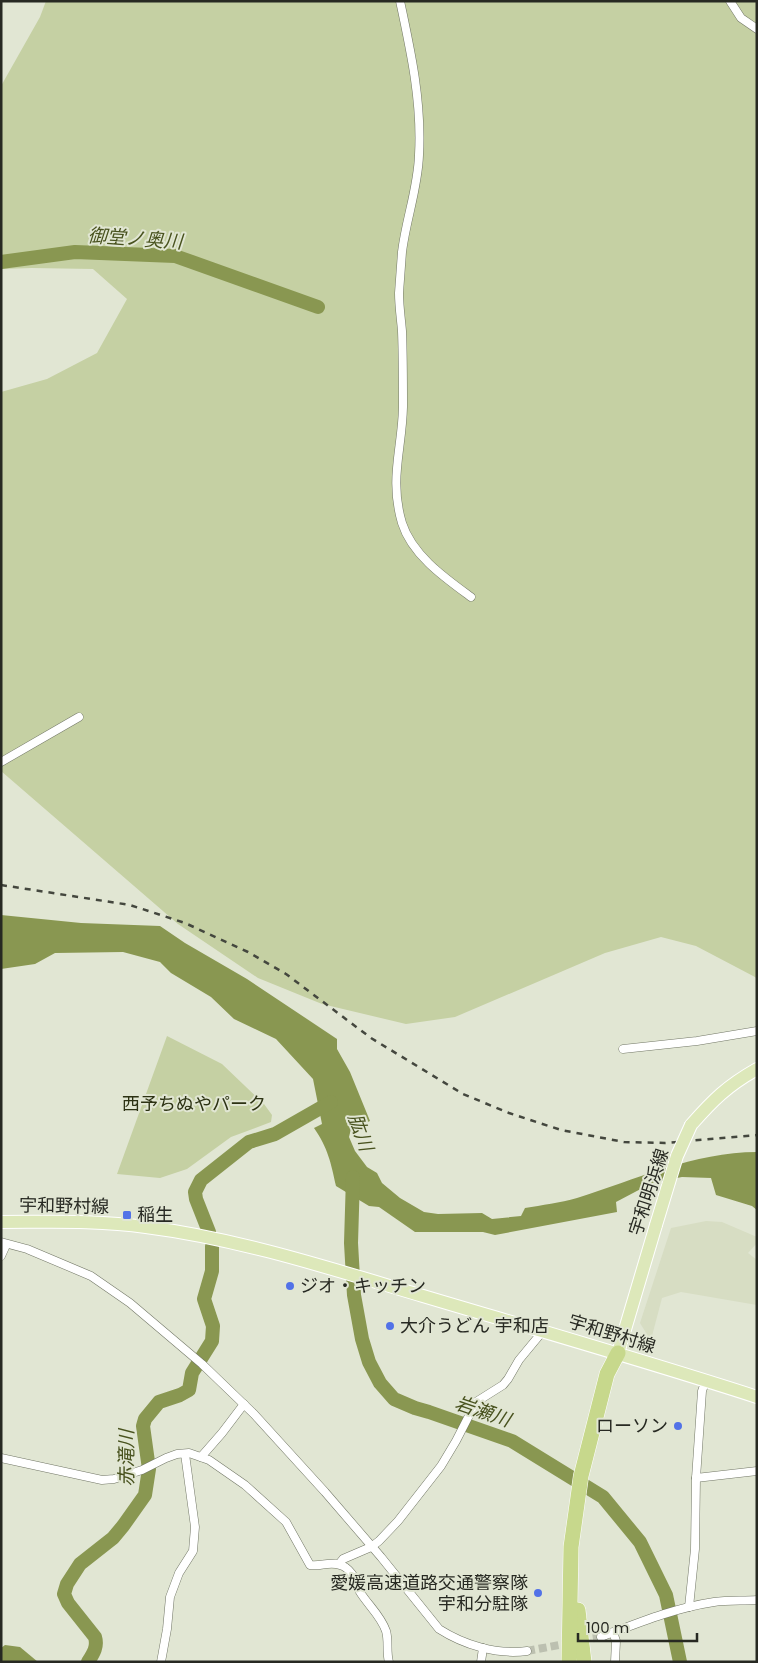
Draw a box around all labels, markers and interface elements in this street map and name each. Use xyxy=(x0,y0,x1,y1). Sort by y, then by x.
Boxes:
water label: 御堂ノ奥川 xyxy=(87,222,185,255)
park label: 西予ちぬやパーク xyxy=(122,1091,266,1116)
water label: 肱川 xyxy=(341,1110,380,1157)
street label: 宇和明浜線 xyxy=(623,1145,674,1239)
street label: 宇和野村線 xyxy=(19,1192,109,1219)
place label: 稲生 xyxy=(137,1202,173,1227)
marker: 稲生 xyxy=(121,1209,133,1221)
place label: ジオ・キッチン xyxy=(300,1273,426,1298)
marker: ジオ・キッチン xyxy=(284,1280,296,1292)
street label: 宇和野村線 xyxy=(565,1308,659,1359)
place label: 大介うどん 宇和店 xyxy=(400,1313,549,1338)
marker: 大介うどん 宇和店 xyxy=(384,1320,396,1332)
water label: 岩瀬川 xyxy=(451,1389,516,1434)
place label: ローソン xyxy=(596,1413,668,1438)
marker: ローソン xyxy=(672,1420,684,1432)
water label: 赤滝川 xyxy=(113,1428,140,1487)
place label: 愛媛高速道路交通警察隊 宇和分駐隊 xyxy=(330,1570,528,1616)
marker: 愛媛高速道路交通警察隊 宇和分駐隊 xyxy=(532,1587,544,1599)
scale bar xyxy=(578,1610,697,1642)
text: 100 m xyxy=(586,1617,629,1638)

